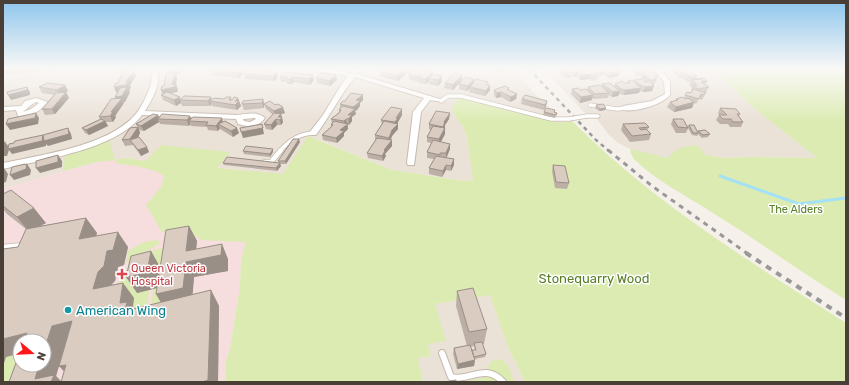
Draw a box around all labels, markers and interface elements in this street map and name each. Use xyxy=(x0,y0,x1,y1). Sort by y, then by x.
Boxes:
park label: The Alders xyxy=(769,203,823,216)
place label: Queen Victoria Hospital xyxy=(131,262,206,288)
marker: Queen Victoria Hospital xyxy=(116,268,128,280)
park label: Stonequarry Wood xyxy=(538,271,650,286)
place label: American Wing xyxy=(76,303,166,319)
marker: American Wing xyxy=(63,305,73,315)
north arrow xyxy=(12,333,52,373)
text: N xyxy=(34,350,48,362)

